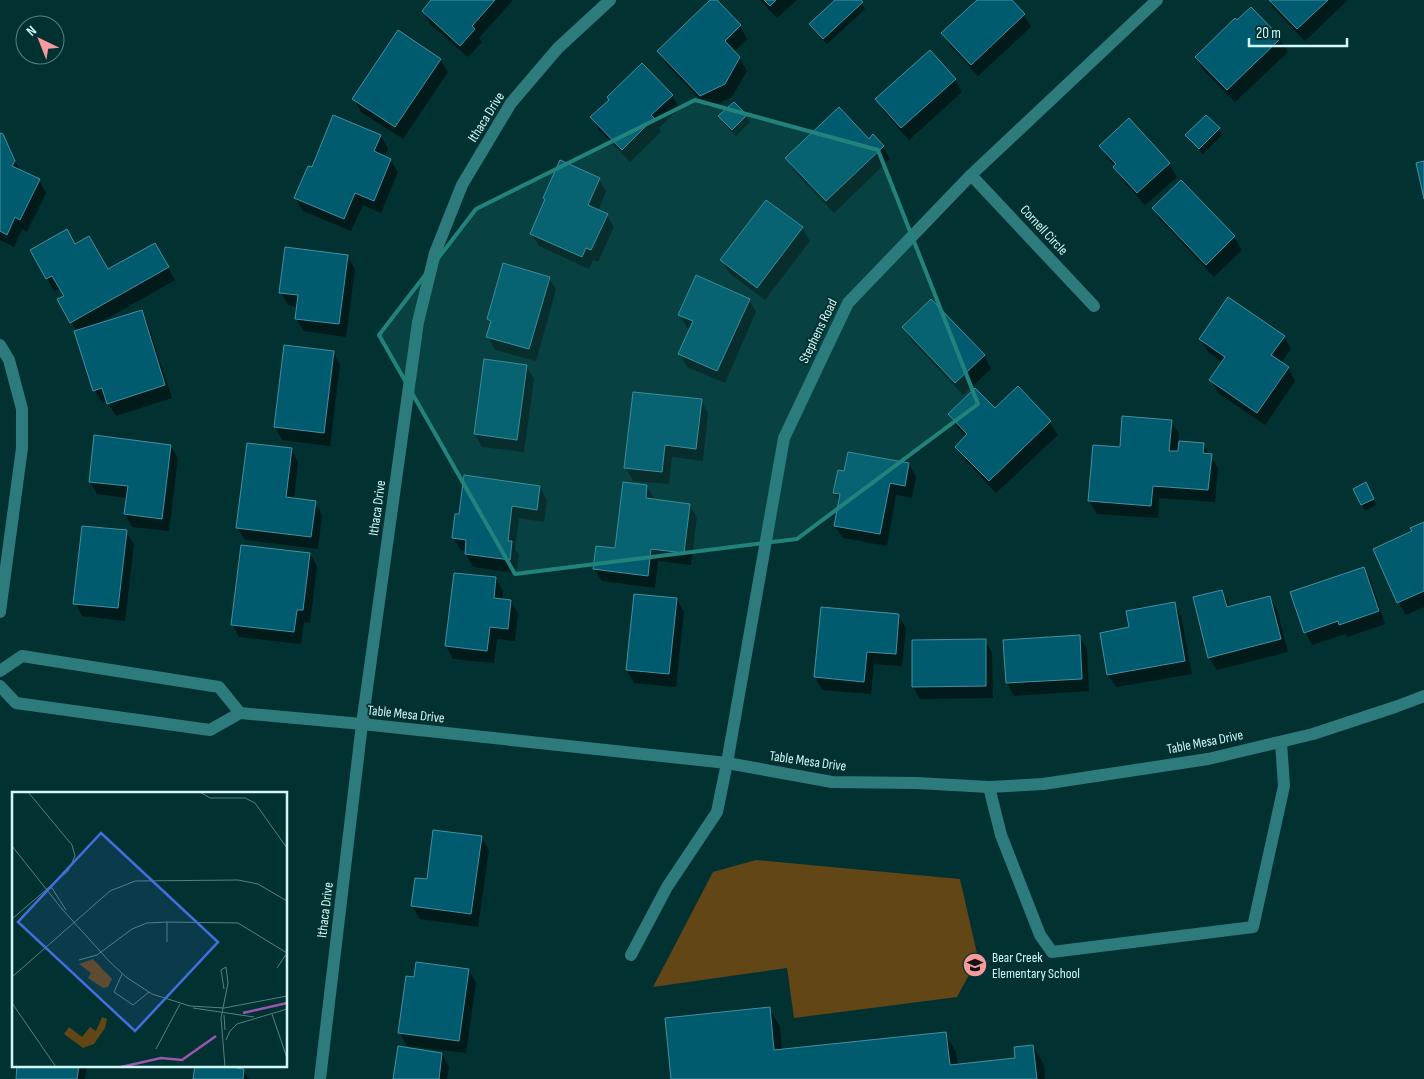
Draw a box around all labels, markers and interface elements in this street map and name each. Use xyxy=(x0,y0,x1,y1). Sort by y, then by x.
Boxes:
north arrow xyxy=(15,15,65,65)
scale bar xyxy=(1249,15,1346,47)
text: N xyxy=(23,22,40,40)
text: 20 m xyxy=(1256,24,1281,43)
street label: Ithaca Drive xyxy=(464,89,508,145)
street label: Cornell Circle xyxy=(1016,201,1072,259)
street label: Stephens Road xyxy=(795,296,841,366)
street label: Ithaca Drive xyxy=(365,479,389,537)
street label: Table Mesa Drive xyxy=(367,702,445,726)
street label: Table Mesa Drive xyxy=(1165,726,1245,758)
street label: Table Mesa Drive xyxy=(768,747,848,775)
inset map xyxy=(12,792,288,1066)
street label: Ithaca Drive xyxy=(313,881,337,939)
place label: Bear Creek Elementary School xyxy=(992,949,1080,982)
school or university icon: Bear Creek Elementary School xyxy=(962,952,988,978)

